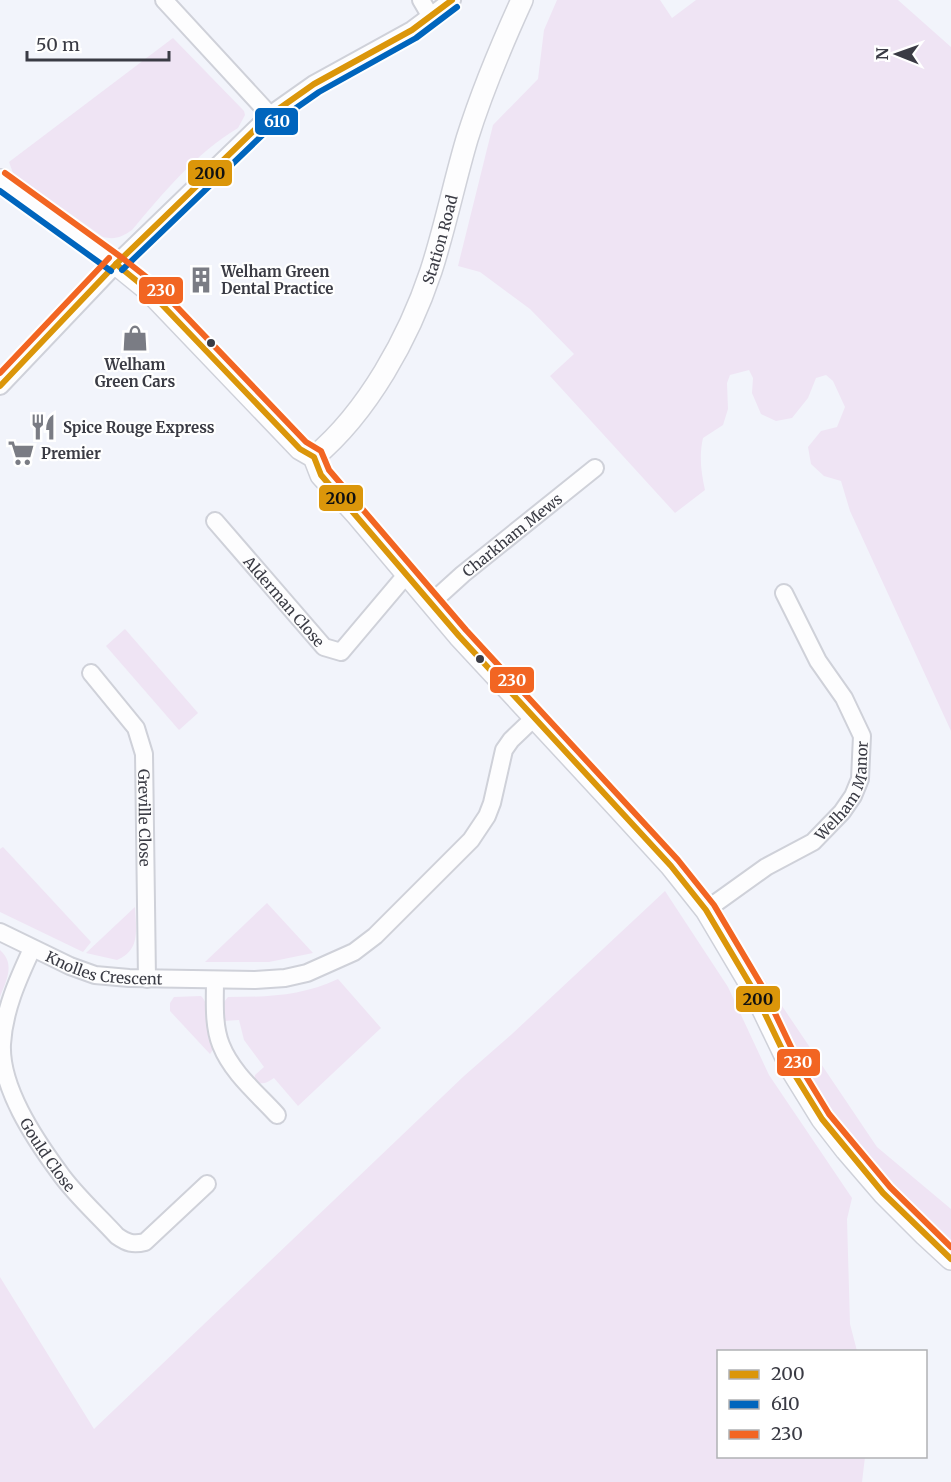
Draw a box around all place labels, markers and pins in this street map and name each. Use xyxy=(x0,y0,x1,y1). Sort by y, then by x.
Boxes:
place label: Welham Green Dental Practice xyxy=(220,262,333,298)
building icon: Welham Green Dental Practice xyxy=(186,265,216,295)
shop icon: Welham Green Cars xyxy=(120,323,150,353)
unlabelled marker xyxy=(205,337,217,349)
place label: Welham Green Cars xyxy=(95,355,175,391)
restaurant icon: Spice Rouge Express xyxy=(28,412,58,442)
place label: Spice Rouge Express xyxy=(63,418,215,437)
supermarket icon: Premier xyxy=(6,438,36,468)
place label: Premier xyxy=(41,444,101,463)
unlabelled marker xyxy=(474,653,486,665)

